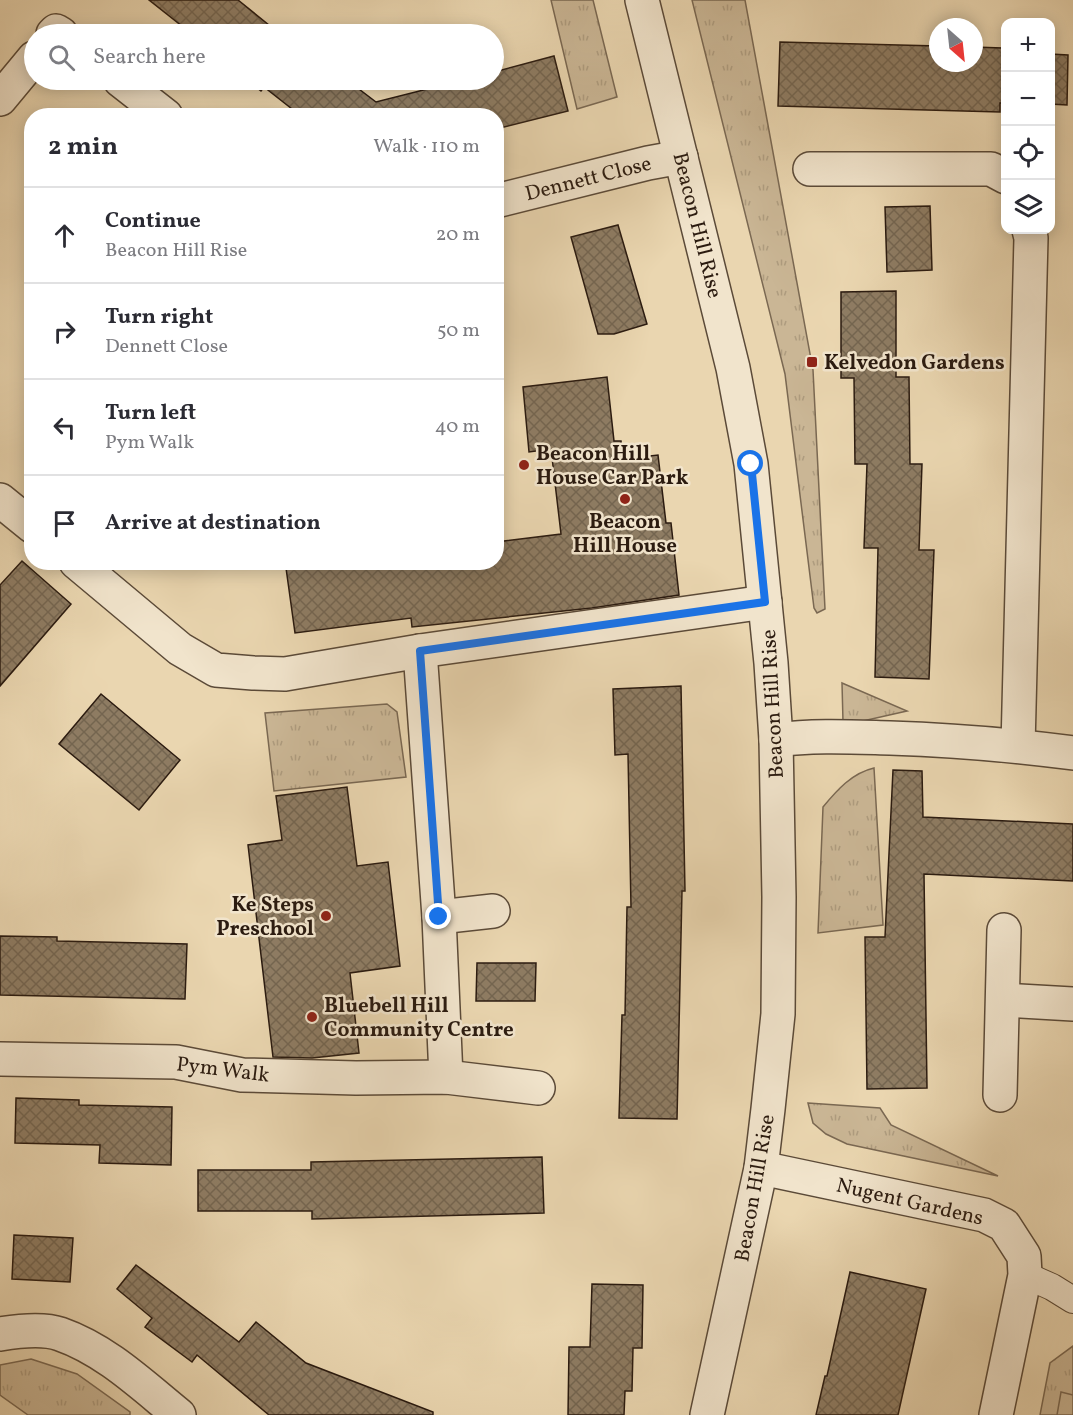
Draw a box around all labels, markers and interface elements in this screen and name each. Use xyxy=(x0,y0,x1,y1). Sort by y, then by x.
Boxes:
north arrow xyxy=(929,18,983,72)
map controls xyxy=(1001,18,1055,234)
button: + xyxy=(1001,18,1055,72)
search box xyxy=(24,24,504,90)
icon: search xyxy=(45,41,78,74)
text: Search here xyxy=(93,42,206,73)
button: − xyxy=(1001,72,1055,126)
button: locate xyxy=(1001,126,1055,180)
text: 2 min xyxy=(48,129,118,165)
text: Walk · 110 m xyxy=(373,133,480,161)
street label: Beacon Hill Rise xyxy=(664,149,729,301)
street label: Dennett Close xyxy=(522,150,655,209)
button: layers xyxy=(1001,180,1055,234)
text: Continue xyxy=(105,206,201,237)
icon: ahead xyxy=(48,219,81,252)
text: 20 m xyxy=(436,221,480,249)
text: Beacon Hill Rise xyxy=(105,237,247,265)
text: Turn right xyxy=(105,302,213,333)
icon: right xyxy=(48,315,81,348)
text: 50 m xyxy=(437,317,480,345)
text: Dennett Close xyxy=(105,333,228,361)
place label: Kelvedon Gardens xyxy=(824,349,1005,378)
marker: Kelvedon Gardens xyxy=(805,355,819,369)
text: Turn left xyxy=(105,398,196,429)
icon: left xyxy=(48,411,81,444)
text: 40 m xyxy=(435,413,480,441)
text: Pym Walk xyxy=(105,429,194,457)
place label: Beacon Hill House Car Park xyxy=(536,440,689,493)
route start xyxy=(737,450,763,476)
marker: Beacon Hill House Car Park xyxy=(517,458,531,472)
marker: Beacon Hill House xyxy=(618,492,632,506)
icon: arrive xyxy=(48,507,81,540)
text: Arrive at destination xyxy=(105,508,321,539)
place label: Beacon Hill House xyxy=(573,508,677,561)
street label: Beacon Hill Rise xyxy=(755,629,792,779)
place label: Ke Steps Preschool xyxy=(216,891,314,944)
route end xyxy=(425,903,451,929)
marker: Ke Steps Preschool xyxy=(319,909,333,923)
place label: Bluebell Hill Community Centre xyxy=(324,992,514,1045)
marker: Bluebell Hill Community Centre xyxy=(305,1010,319,1024)
street label: Pym Walk xyxy=(175,1050,272,1091)
street label: Beacon Hill Rise xyxy=(728,1112,783,1264)
street label: Nugent Gardens xyxy=(833,1171,986,1233)

